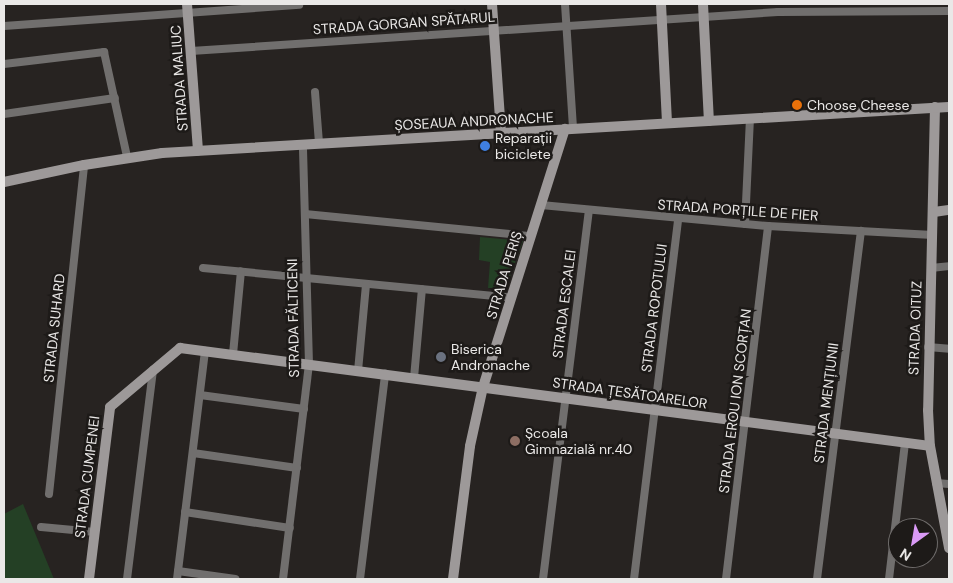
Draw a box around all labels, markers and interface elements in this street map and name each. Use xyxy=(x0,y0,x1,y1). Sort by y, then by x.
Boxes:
street label: STRADA GORGAN SPĂTARUL xyxy=(312,8,496,38)
street label: STRADA MALIUC xyxy=(167,24,191,132)
place label: Choose Cheese xyxy=(807,97,909,113)
marker: Choose Cheese xyxy=(791,99,803,111)
street label: ȘOSEAUA ANDRONACHE xyxy=(394,108,554,134)
place label: Reparații biciclete xyxy=(495,130,552,162)
marker: Reparații biciclete xyxy=(479,140,491,152)
street label: STRADA PORȚILE DE FIER xyxy=(657,196,819,224)
street label: STRADA PERIȘ xyxy=(483,229,525,321)
street label: STRADA ROPOTULUI xyxy=(638,243,670,373)
street label: STRADA ESCALEI xyxy=(549,249,579,359)
street label: STRADA FĂLTICENI xyxy=(284,258,302,378)
street label: STRADA SUHARD xyxy=(40,273,68,383)
street label: STRADA OITUZ xyxy=(905,281,925,375)
street label: STRADA EROU ION SCORȚAN xyxy=(715,308,755,494)
place label: Biserica Andronache xyxy=(451,341,530,374)
street label: STRADA MENȚIUNII xyxy=(810,342,842,464)
marker: Biserica Andronache xyxy=(435,351,447,363)
street label: STRADA ȚESĂTOARELOR xyxy=(552,374,708,412)
street label: STRADA CUMPENEI xyxy=(71,415,103,539)
place label: Școala Gimnazială nr.40 xyxy=(525,425,632,458)
marker: Școala Gimnazială nr.40 xyxy=(509,435,521,447)
north arrow xyxy=(888,518,938,568)
text: N xyxy=(896,545,915,565)

